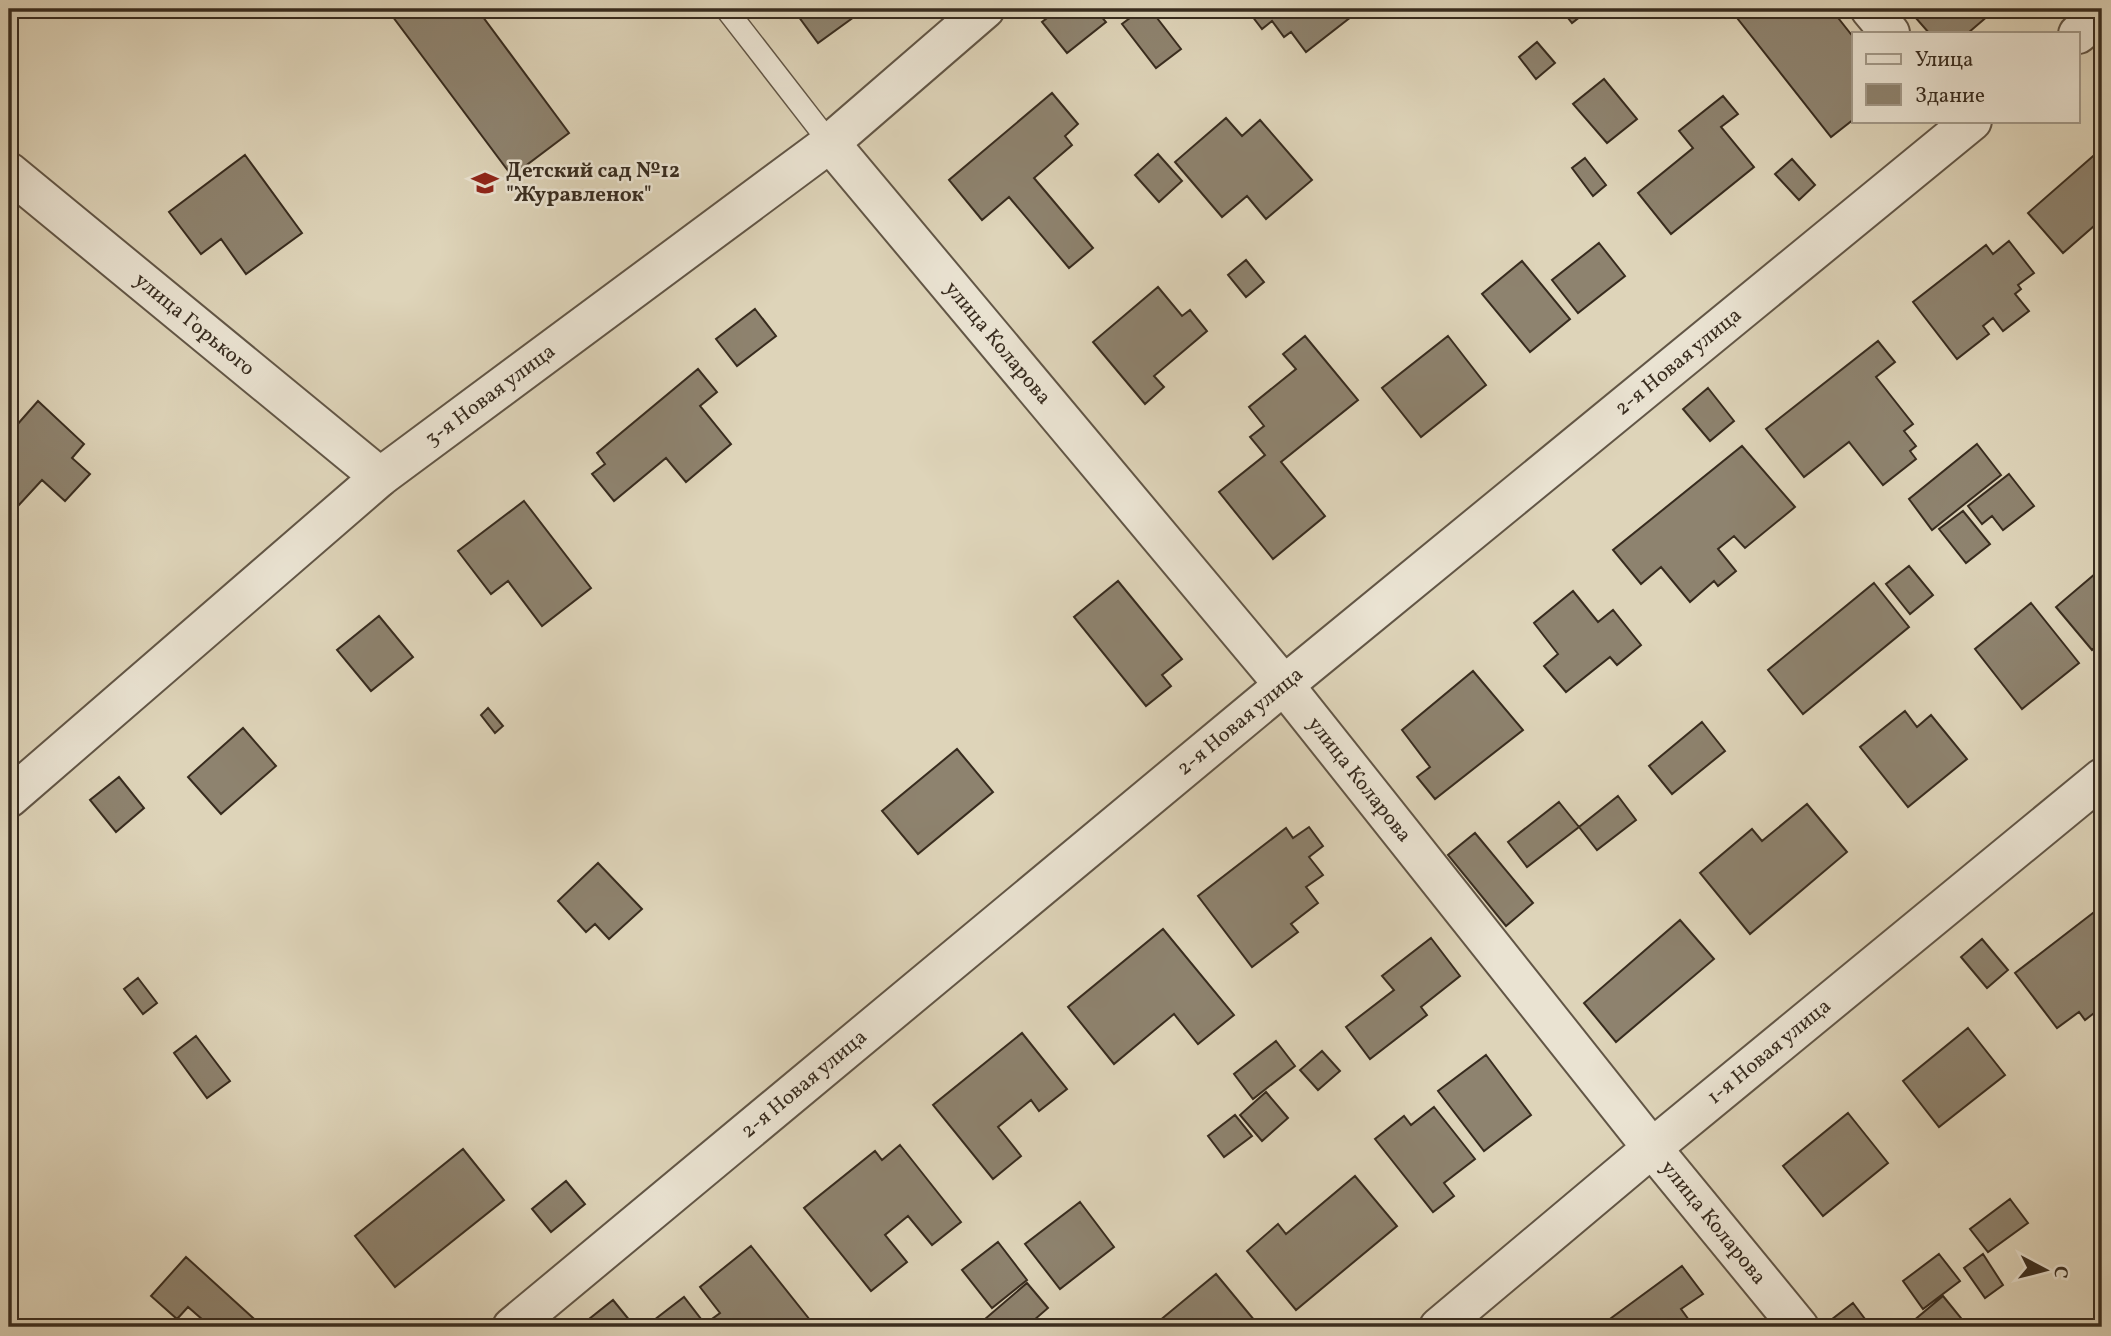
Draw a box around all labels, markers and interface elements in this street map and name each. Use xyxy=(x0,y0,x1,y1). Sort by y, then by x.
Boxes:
legend xyxy=(1852,32,2080,122)
text: Улица xyxy=(1915,46,1973,75)
text: Здание xyxy=(1915,82,1985,111)
place label: Детский сад №12 "Журавленок" xyxy=(506,157,680,210)
school or university icon: Детский сад №12 "Журавленок" xyxy=(470,168,500,198)
street label: улица Горького xyxy=(128,266,261,383)
street label: улица Коларова xyxy=(937,275,1058,411)
street label: 2-я Новая улица xyxy=(1609,301,1748,423)
street label: 3-я Новая улица xyxy=(419,337,562,453)
street label: 2-я Новая улица xyxy=(1171,660,1310,783)
street label: улица Коларова xyxy=(1300,711,1418,849)
street label: 1-я Новая улица xyxy=(1701,992,1837,1111)
street label: 2-я Новая улица xyxy=(735,1023,874,1145)
street label: улица Коларова xyxy=(1654,1154,1773,1291)
north arrow xyxy=(2010,1234,2080,1304)
text: С xyxy=(2046,1264,2074,1279)

